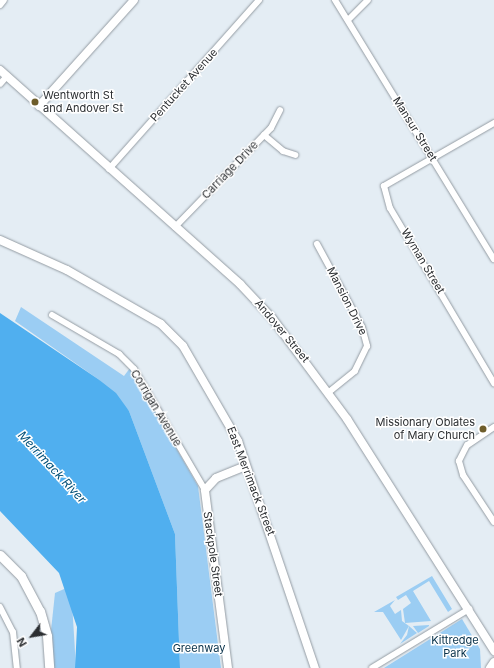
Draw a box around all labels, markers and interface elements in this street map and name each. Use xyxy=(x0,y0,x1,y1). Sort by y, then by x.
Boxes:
street label: Pentucket Avenue xyxy=(148,46,220,124)
place label: Wentworth St and Andover St xyxy=(43,89,123,115)
street label: Mansur Street xyxy=(390,94,440,164)
marker: Wentworth St and Andover St xyxy=(30,97,40,107)
street label: Carriage Drive xyxy=(199,138,261,202)
street label: Wyman Street xyxy=(398,226,448,296)
street label: Mansion Drive xyxy=(324,265,370,337)
street label: Andover Street xyxy=(252,297,312,365)
street label: Corrigan Avenue xyxy=(128,367,184,449)
place label: Missionary Oblates of Mary Church xyxy=(376,416,475,442)
marker: Missionary Oblates of Mary Church xyxy=(478,424,488,434)
street label: East Merrimack Street xyxy=(224,425,278,537)
water label: Merrimack River xyxy=(15,428,89,506)
street label: Stackpole Street xyxy=(200,511,226,597)
north arrow xyxy=(12,616,52,656)
park label: Kittredge Park xyxy=(431,634,479,660)
text: N xyxy=(14,635,30,649)
park label: Greenway xyxy=(173,641,225,655)

